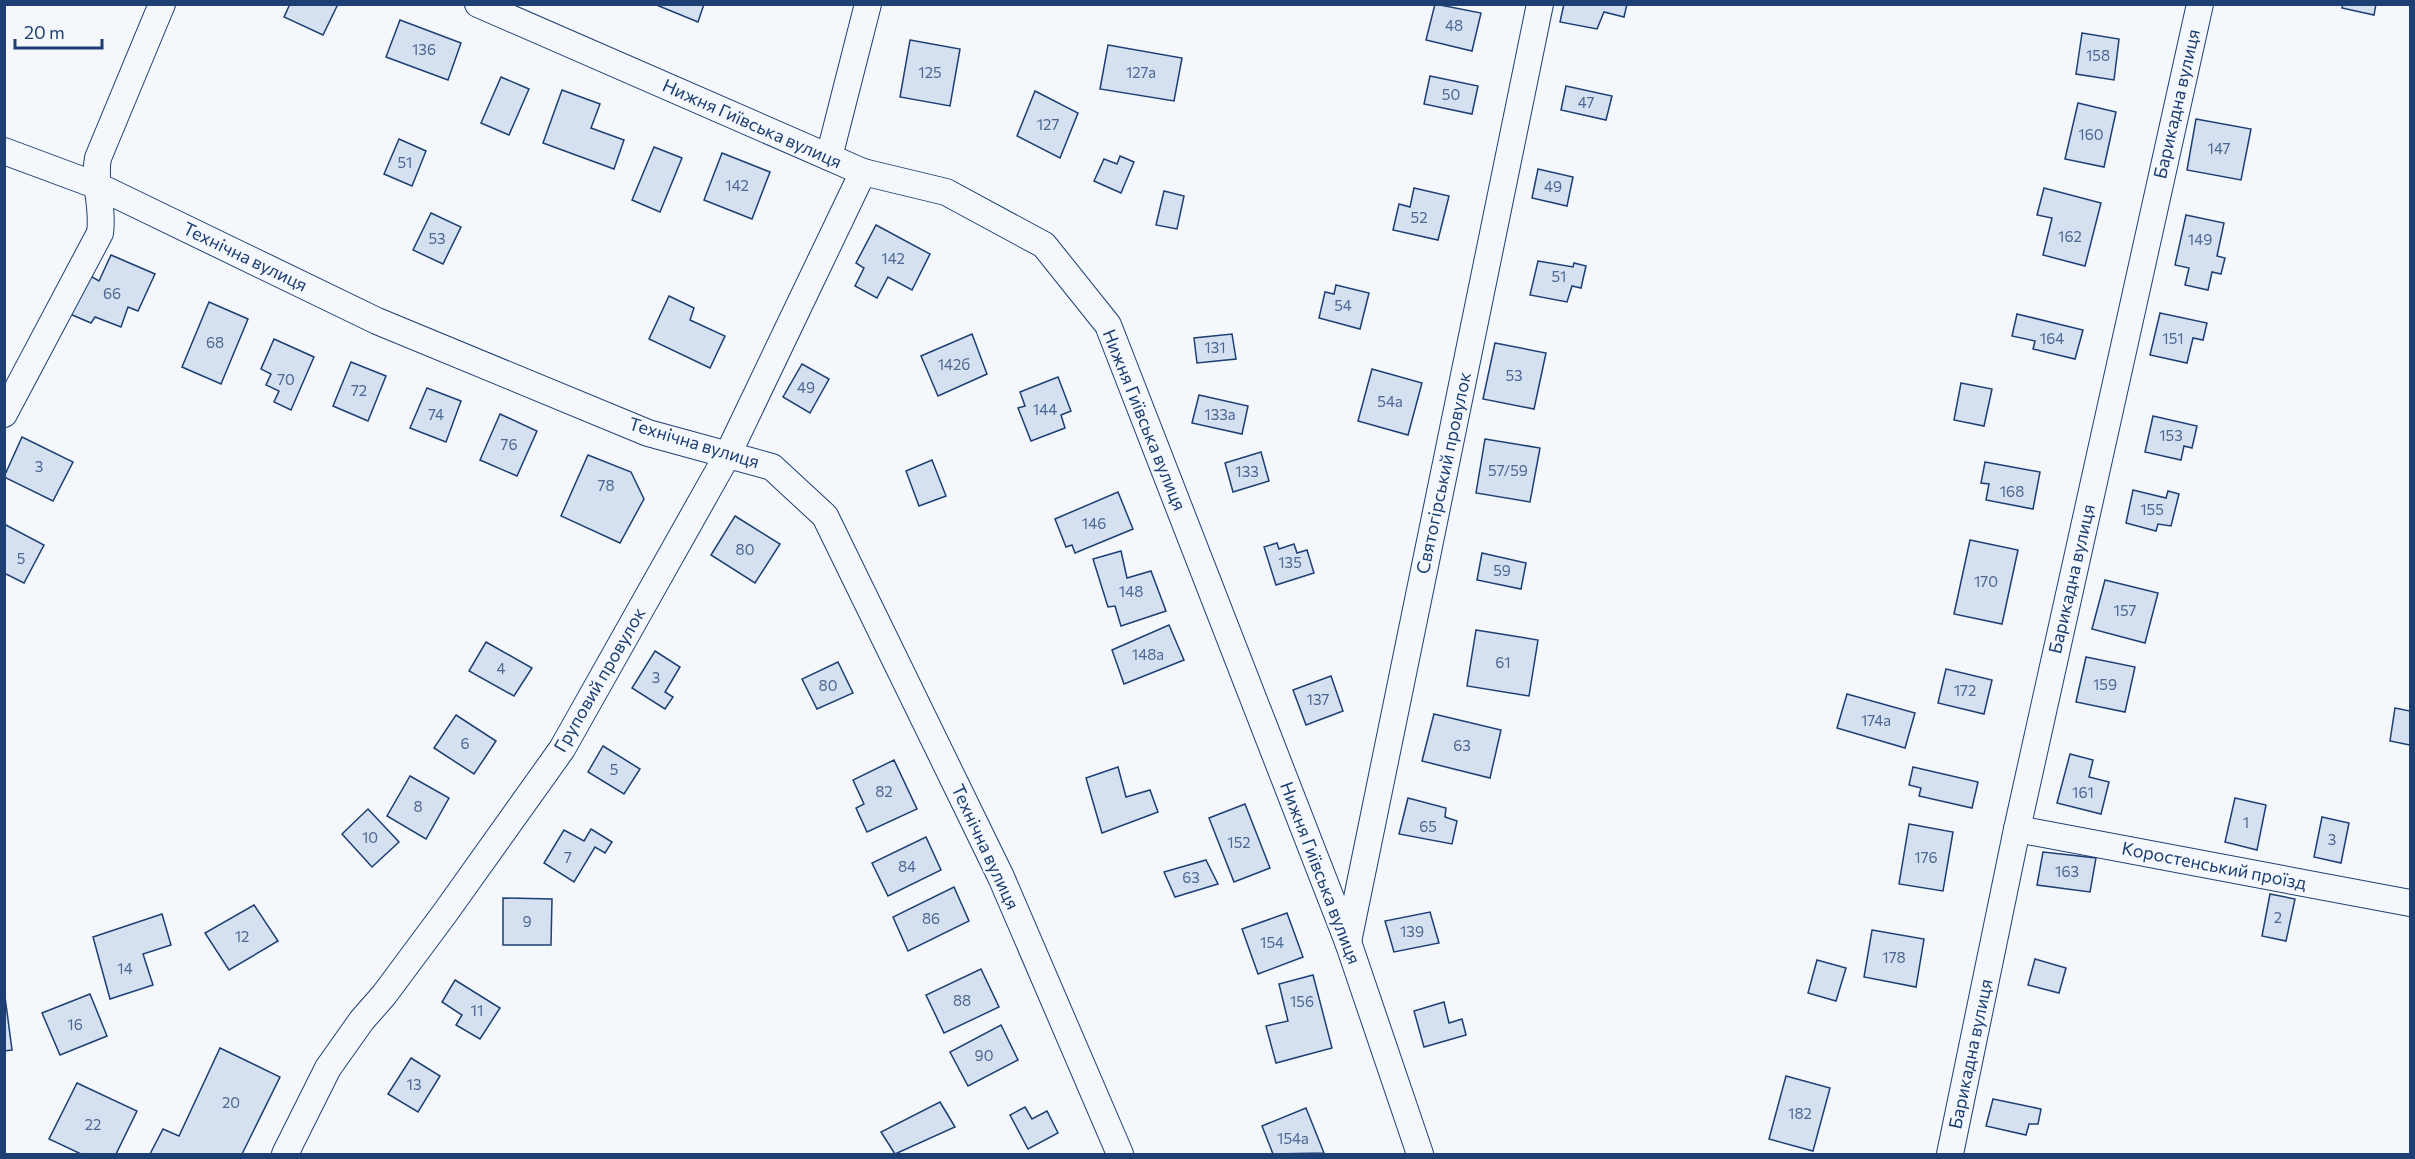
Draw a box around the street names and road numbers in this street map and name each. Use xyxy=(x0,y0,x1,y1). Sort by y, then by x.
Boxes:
street label: Барикадна вулиця xyxy=(2148,27,2204,181)
street label: Нижня Гиївська вулиця xyxy=(659,74,845,173)
street label: Технічна вулиця xyxy=(180,217,311,296)
street label: Нижня Гиївська вулиця xyxy=(1098,326,1191,514)
street label: Святогірський провулок xyxy=(1411,369,1475,576)
street label: Технічна вулиця xyxy=(626,412,762,472)
street label: Барикадна вулиця xyxy=(2043,502,2099,656)
street label: Груповий провулок xyxy=(549,603,650,756)
street label: Нижня Гиївська вулиця xyxy=(1276,778,1366,967)
street label: Технічна вулиця xyxy=(947,781,1025,913)
street label: Коростенський проїзд xyxy=(2120,836,2309,894)
street label: Барикадна вулиця xyxy=(1943,977,1997,1131)

